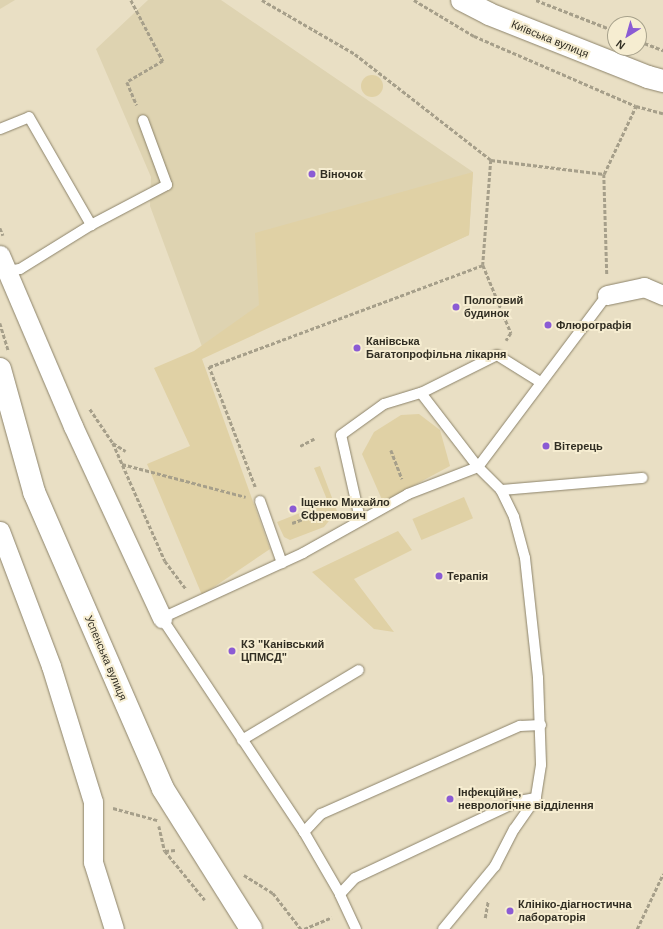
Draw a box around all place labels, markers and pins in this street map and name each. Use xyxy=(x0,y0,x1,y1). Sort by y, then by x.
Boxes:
place label: Віночок xyxy=(320,167,363,181)
marker: Віночок xyxy=(307,169,317,179)
place label: Пологовий будинок xyxy=(464,294,523,320)
marker: Пологовий будинок xyxy=(451,302,461,312)
place label: Флюрографія xyxy=(556,318,631,332)
marker: Флюрографія xyxy=(543,320,553,330)
place label: Канівська Багатопрофільна лікарня xyxy=(366,335,506,361)
marker: Канівська Багатопрофільна лікарня xyxy=(351,342,363,354)
place label: Вітерець xyxy=(554,439,603,453)
marker: Вітерець xyxy=(541,441,551,451)
place label: Іщенко Михайло Єфремович xyxy=(301,496,390,522)
marker: Іщенко Михайло Єфремович xyxy=(288,504,298,514)
place label: Терапія xyxy=(447,569,488,583)
marker: Терапія xyxy=(434,571,444,581)
place label: КЗ "Канівський ЦПМСД" xyxy=(241,638,324,664)
marker: КЗ "Канівський ЦПМСД" xyxy=(226,645,238,657)
place label: Інфекційне, неврологічне відділення xyxy=(458,786,594,812)
marker: Інфекційне, неврологічне відділення xyxy=(445,794,455,804)
place label: Клініко-діагностична лабораторія xyxy=(518,898,632,924)
marker: Клініко-діагностична лабораторія xyxy=(505,906,515,916)

